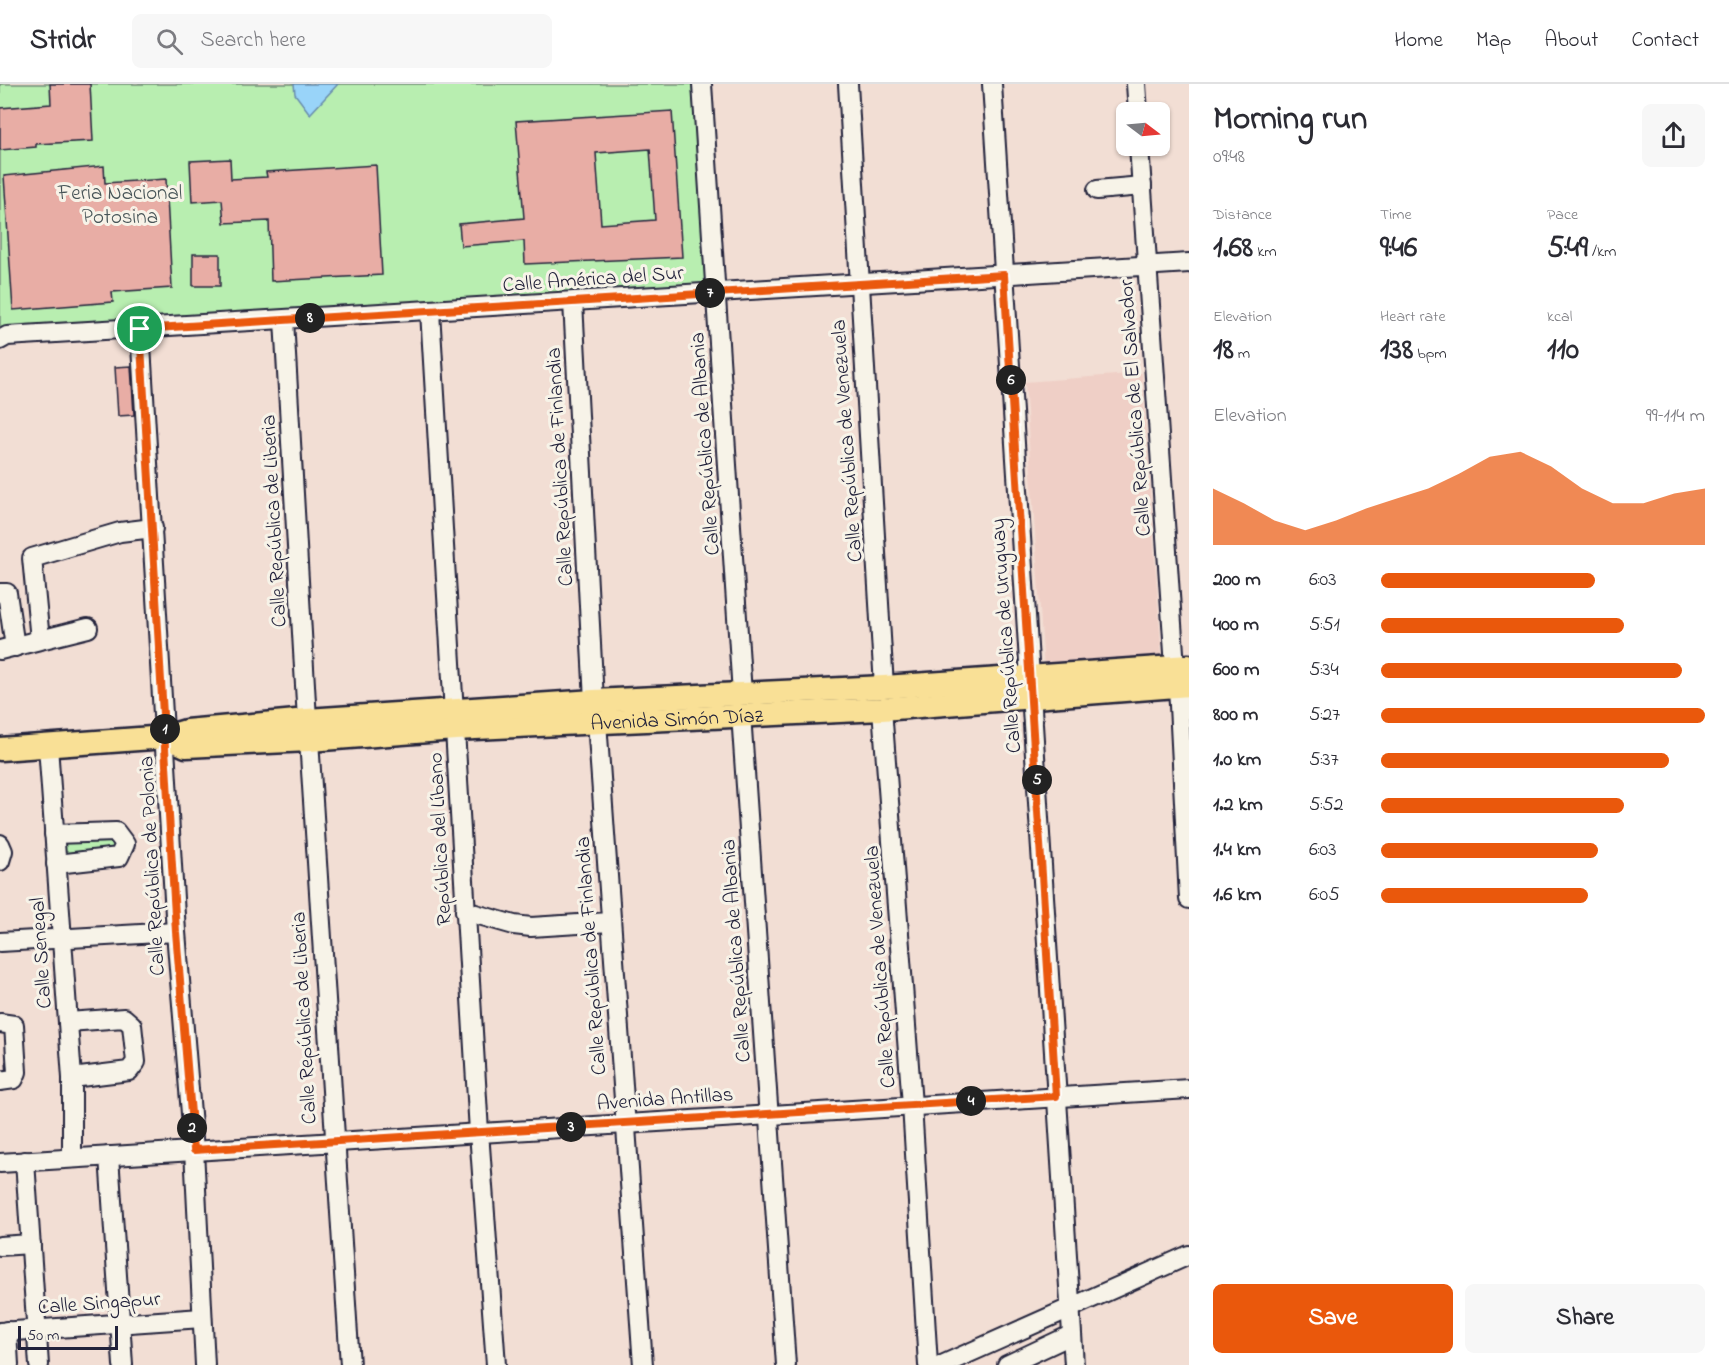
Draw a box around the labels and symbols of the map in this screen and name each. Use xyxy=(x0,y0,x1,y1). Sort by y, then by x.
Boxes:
north arrow xyxy=(1116,102,1170,156)
park label: Feria Nacional Potosina xyxy=(57,179,182,233)
street label: Calle América del Sur xyxy=(502,259,685,301)
pin: 7 xyxy=(695,278,725,308)
street label: Calle República de El Salvador xyxy=(1112,278,1160,537)
pin xyxy=(114,303,165,354)
pin: 8 xyxy=(295,303,325,333)
street label: Calle República de Venezuela xyxy=(825,319,871,563)
street label: Calle República de Albania xyxy=(683,331,729,556)
street label: Calle República de Finlandia xyxy=(540,347,582,587)
pin: 6 xyxy=(996,365,1026,395)
street label: Calle República de Liberia xyxy=(254,414,296,628)
street label: Calle República de Uruguay xyxy=(984,517,1032,754)
street label: Avenida Simón Díaz xyxy=(590,702,764,740)
pin: 1 xyxy=(150,714,180,744)
street label: República del Líbano xyxy=(421,751,461,926)
street label: Calle República de Polonia xyxy=(132,755,174,977)
pin: 5 xyxy=(1022,765,1052,795)
street label: Calle República de Finlandia xyxy=(569,836,615,1076)
street label: Calle República de Albania xyxy=(714,838,760,1063)
street label: Calle República de Venezuela xyxy=(858,845,904,1089)
street label: Calle Senegal xyxy=(23,896,63,1010)
street label: Calle República de Liberia xyxy=(284,911,326,1125)
street label: Avenida Antillas xyxy=(596,1080,734,1120)
pin: 4 xyxy=(956,1086,986,1116)
pin: 3 xyxy=(556,1112,586,1142)
pin: 2 xyxy=(177,1113,207,1143)
street label: Calle Singapur xyxy=(37,1285,162,1325)
scale bar xyxy=(18,1323,118,1350)

